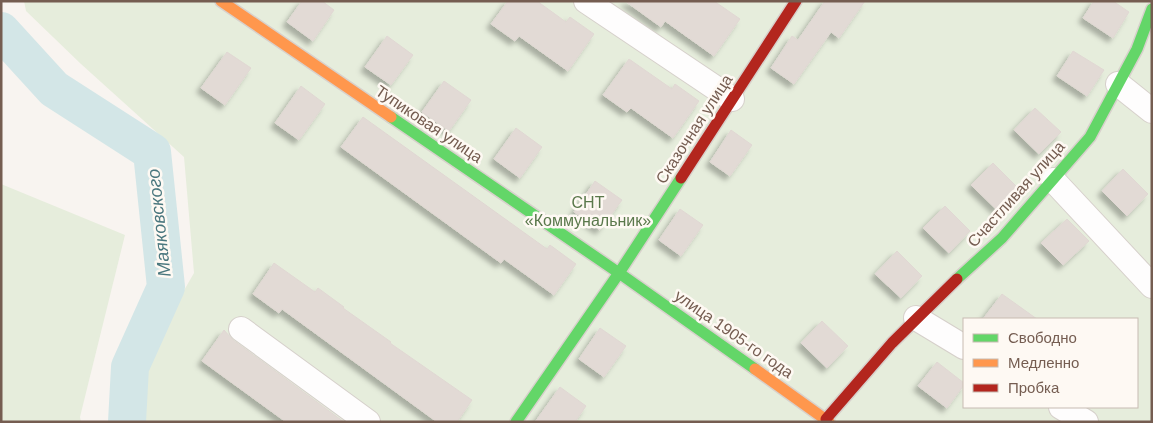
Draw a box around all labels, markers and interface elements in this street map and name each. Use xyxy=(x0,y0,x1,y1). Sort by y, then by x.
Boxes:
street label: Сказочная улица xyxy=(652,71,736,187)
street label: Тупиковая улица xyxy=(372,82,486,166)
street label: Счастливая улица xyxy=(964,138,1068,250)
water label: Маяковского xyxy=(143,168,175,278)
park label: СНТ «Коммунальник» xyxy=(525,194,651,229)
street label: улица 1905-го года xyxy=(672,287,796,381)
legend xyxy=(963,318,1138,408)
text: Свободно xyxy=(1008,329,1077,346)
text: Медленно xyxy=(1008,354,1079,371)
text: Пробка xyxy=(1008,379,1060,396)

